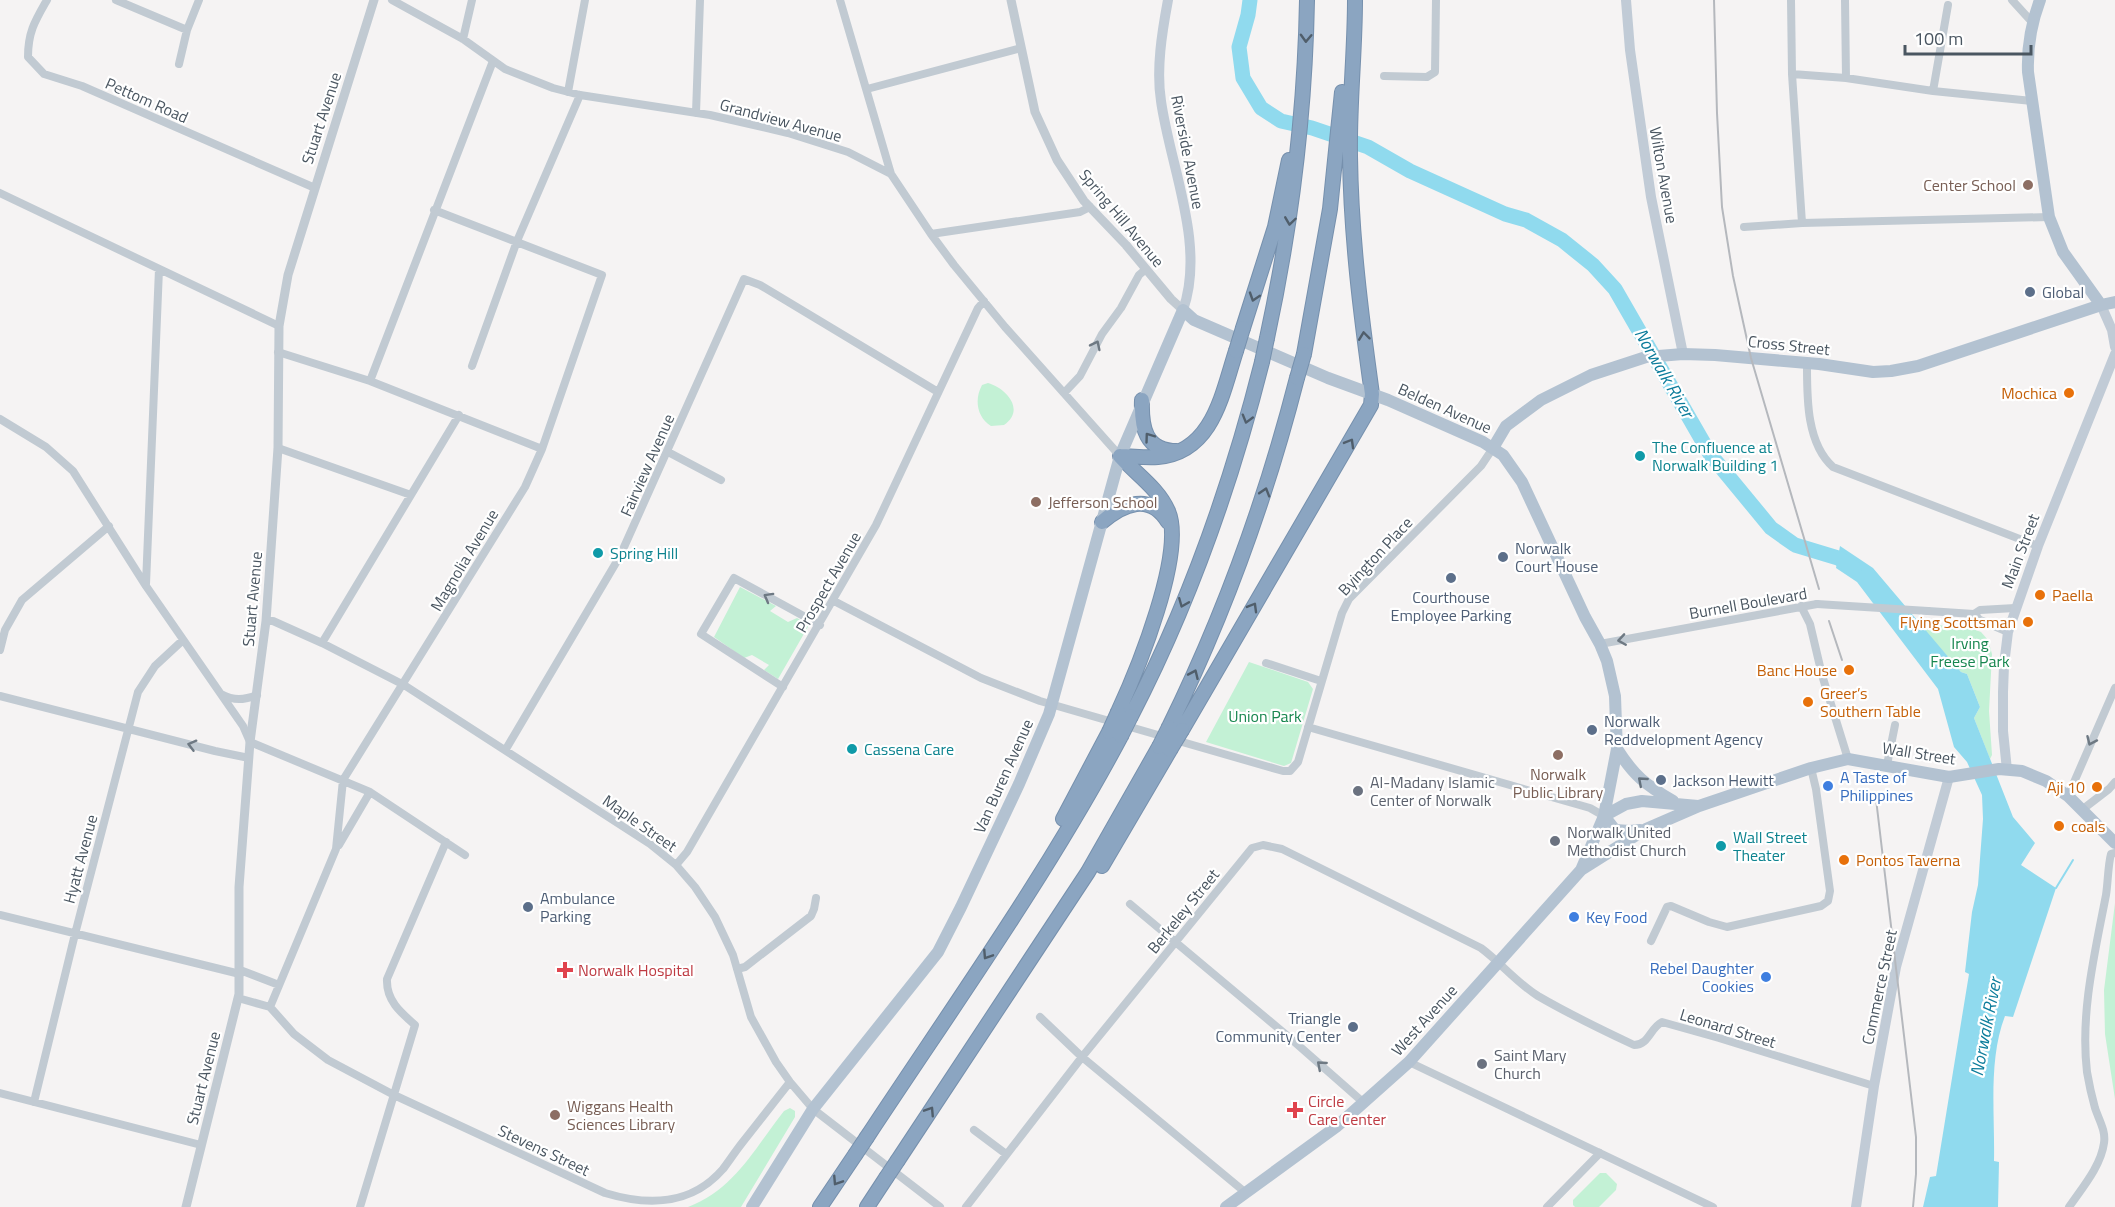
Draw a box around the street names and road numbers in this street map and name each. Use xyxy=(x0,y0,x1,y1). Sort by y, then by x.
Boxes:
street label: Stuart Avenue xyxy=(295,69,347,167)
street label: Pettom Road xyxy=(102,71,192,129)
street label: Grandview Avenue xyxy=(717,92,845,148)
street label: Riverside Avenue xyxy=(1165,93,1211,211)
street label: Wilton Avenue xyxy=(1644,125,1684,225)
street label: Spring Hill Avenue xyxy=(1074,164,1170,272)
street label: Cross Street xyxy=(1747,329,1831,361)
street label: Belden Avenue xyxy=(1394,377,1496,439)
street label: Fairview Avenue xyxy=(614,410,680,520)
street label: Magnolia Avenue xyxy=(424,504,504,616)
street label: Main Street xyxy=(1995,510,2045,592)
street label: Byington Place xyxy=(1332,511,1418,601)
street label: Prospect Avenue xyxy=(789,527,867,637)
street label: Stuart Avenue xyxy=(236,550,268,648)
street label: Burnell Boulevard xyxy=(1687,581,1809,625)
street label: Van Buren Avenue xyxy=(967,715,1039,837)
street label: Wall Street xyxy=(1881,735,1958,771)
street label: Maple Street xyxy=(598,788,683,858)
street label: Hyatt Avenue xyxy=(57,812,103,906)
street label: Berkeley Street xyxy=(1141,863,1225,959)
street label: Commerce Street xyxy=(1855,927,1903,1047)
street label: West Avenue xyxy=(1385,979,1463,1061)
street label: Leonard Street xyxy=(1677,1002,1779,1054)
street label: Stuart Avenue xyxy=(180,1029,226,1127)
street label: Stevens Street xyxy=(494,1118,594,1182)

